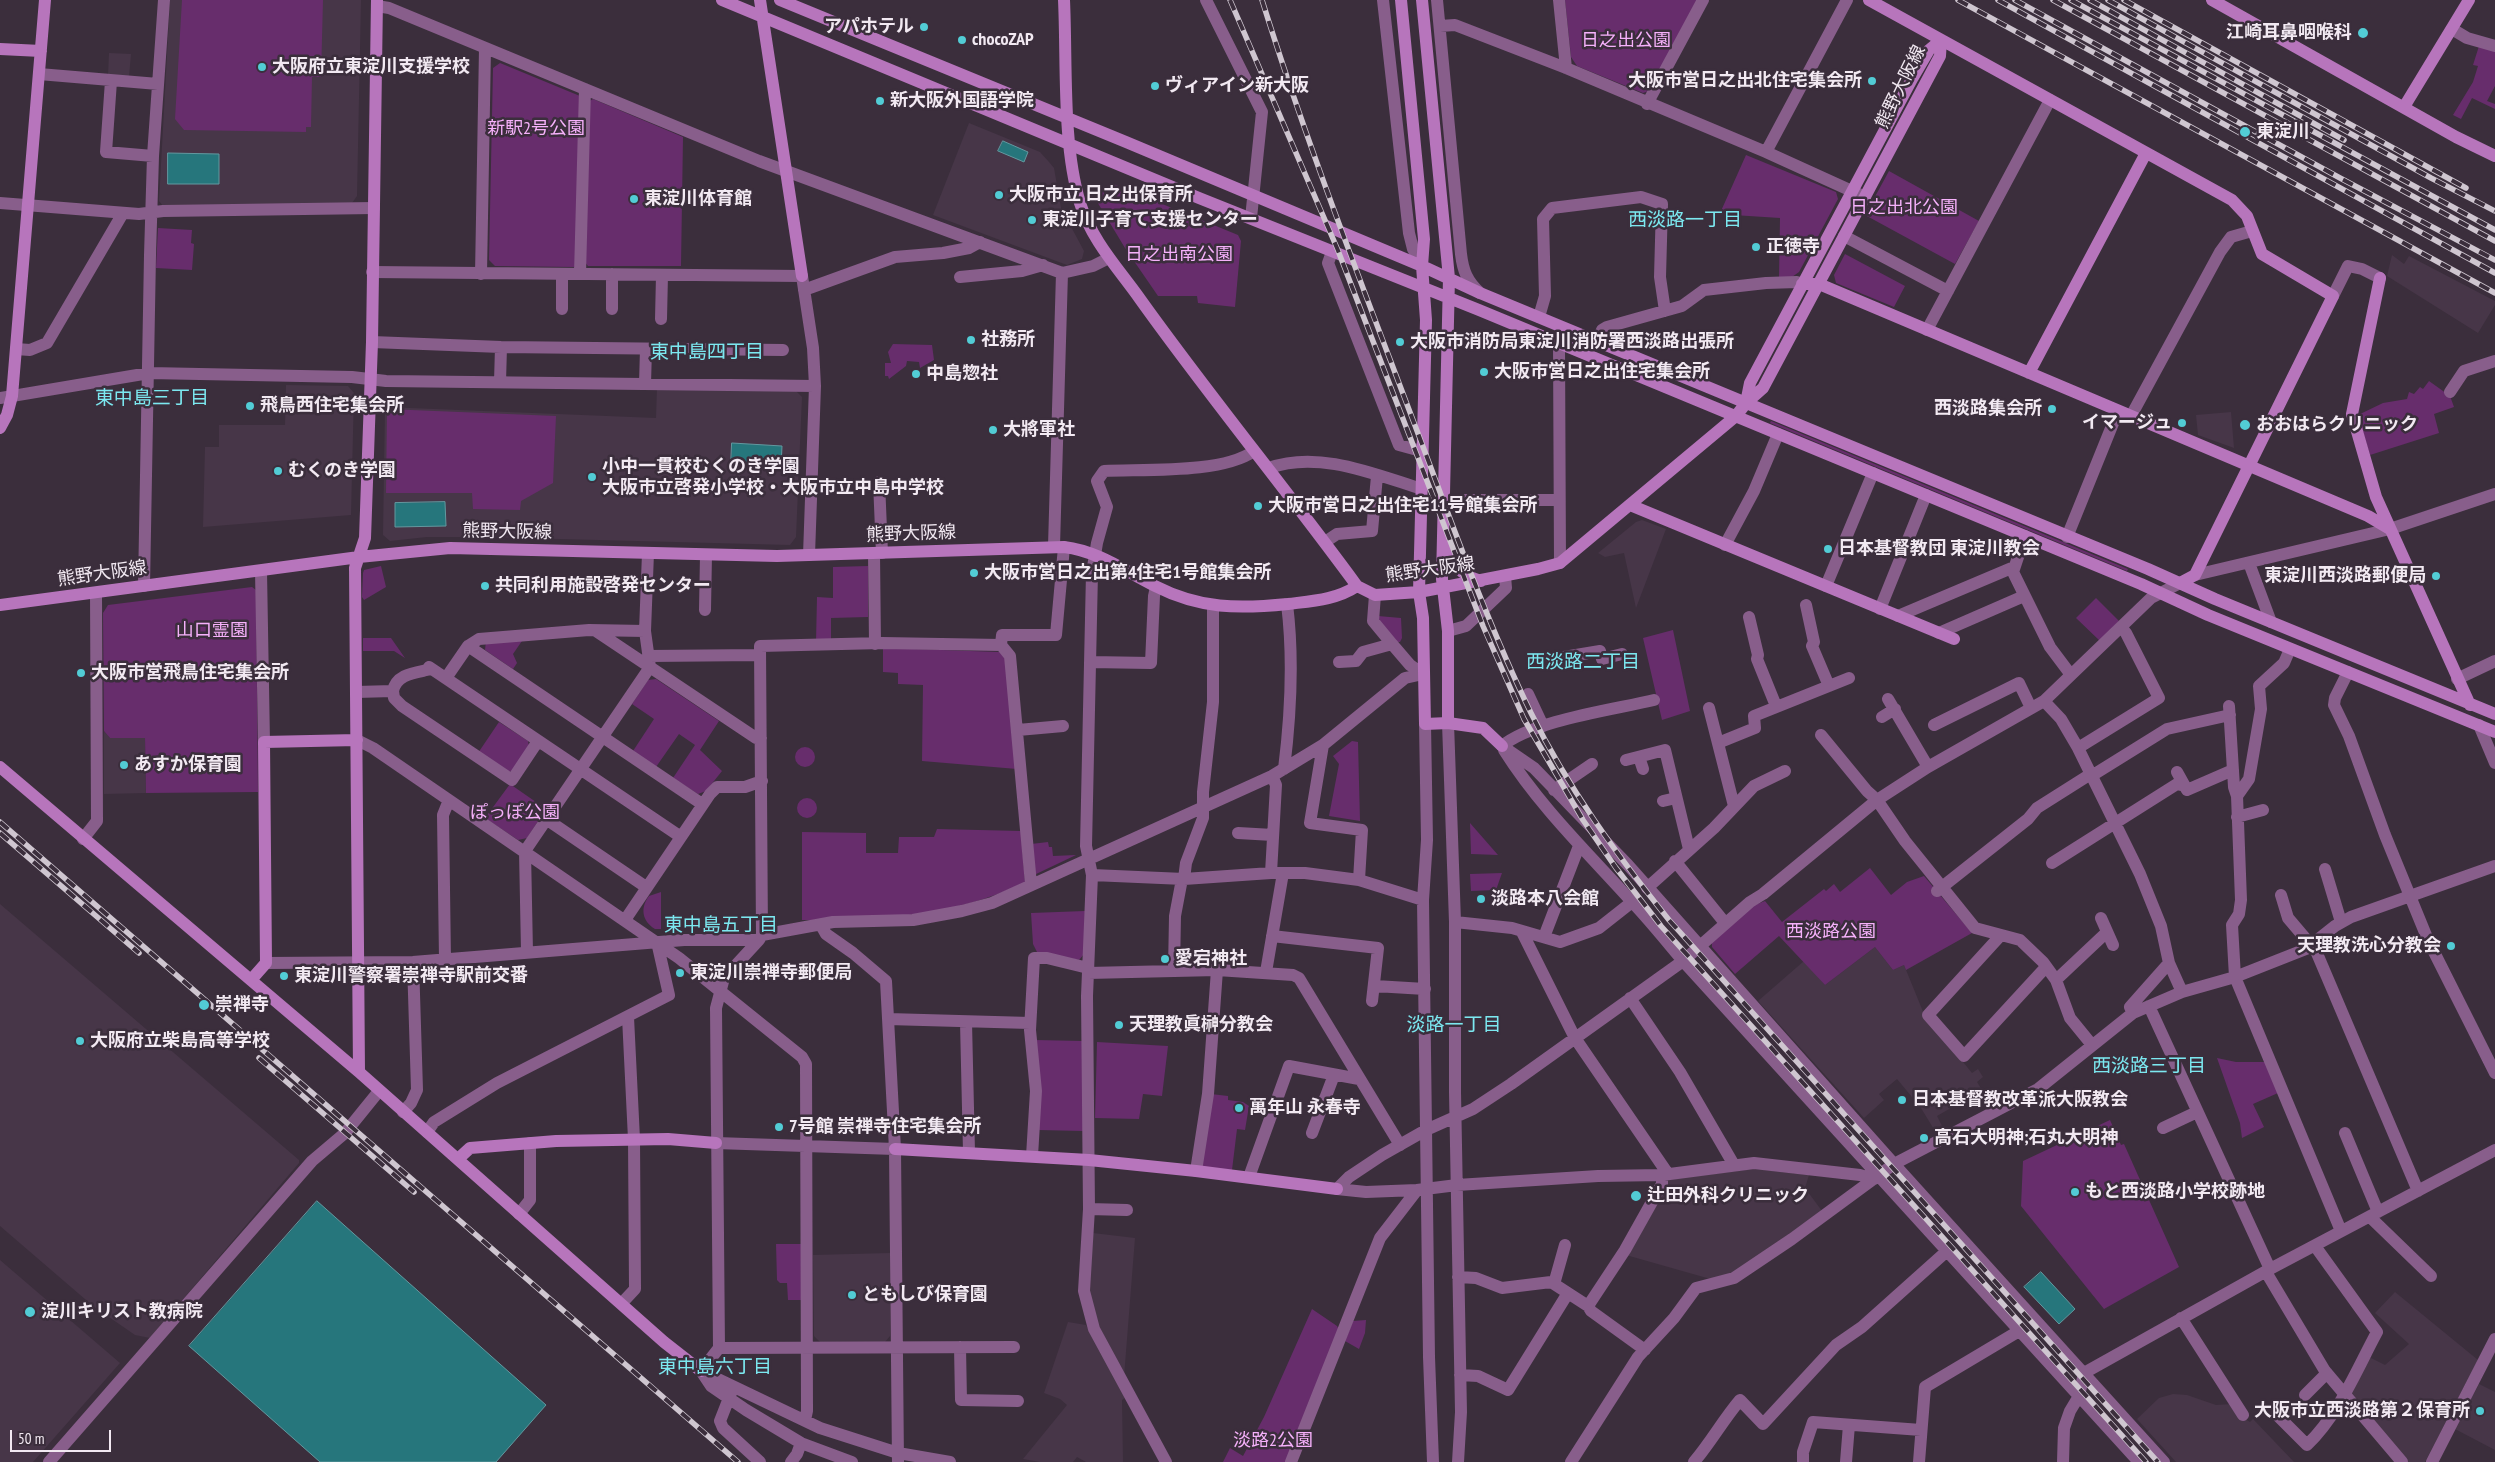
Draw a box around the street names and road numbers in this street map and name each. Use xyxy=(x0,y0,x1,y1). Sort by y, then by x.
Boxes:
street label: 熊野大阪線 xyxy=(1872,42,1930,132)
street label: 熊野大阪線 xyxy=(462,520,552,544)
street label: 熊野大阪線 xyxy=(866,522,956,546)
street label: 熊野大阪線 xyxy=(1384,553,1476,587)
street label: 熊野大阪線 xyxy=(56,557,148,591)

